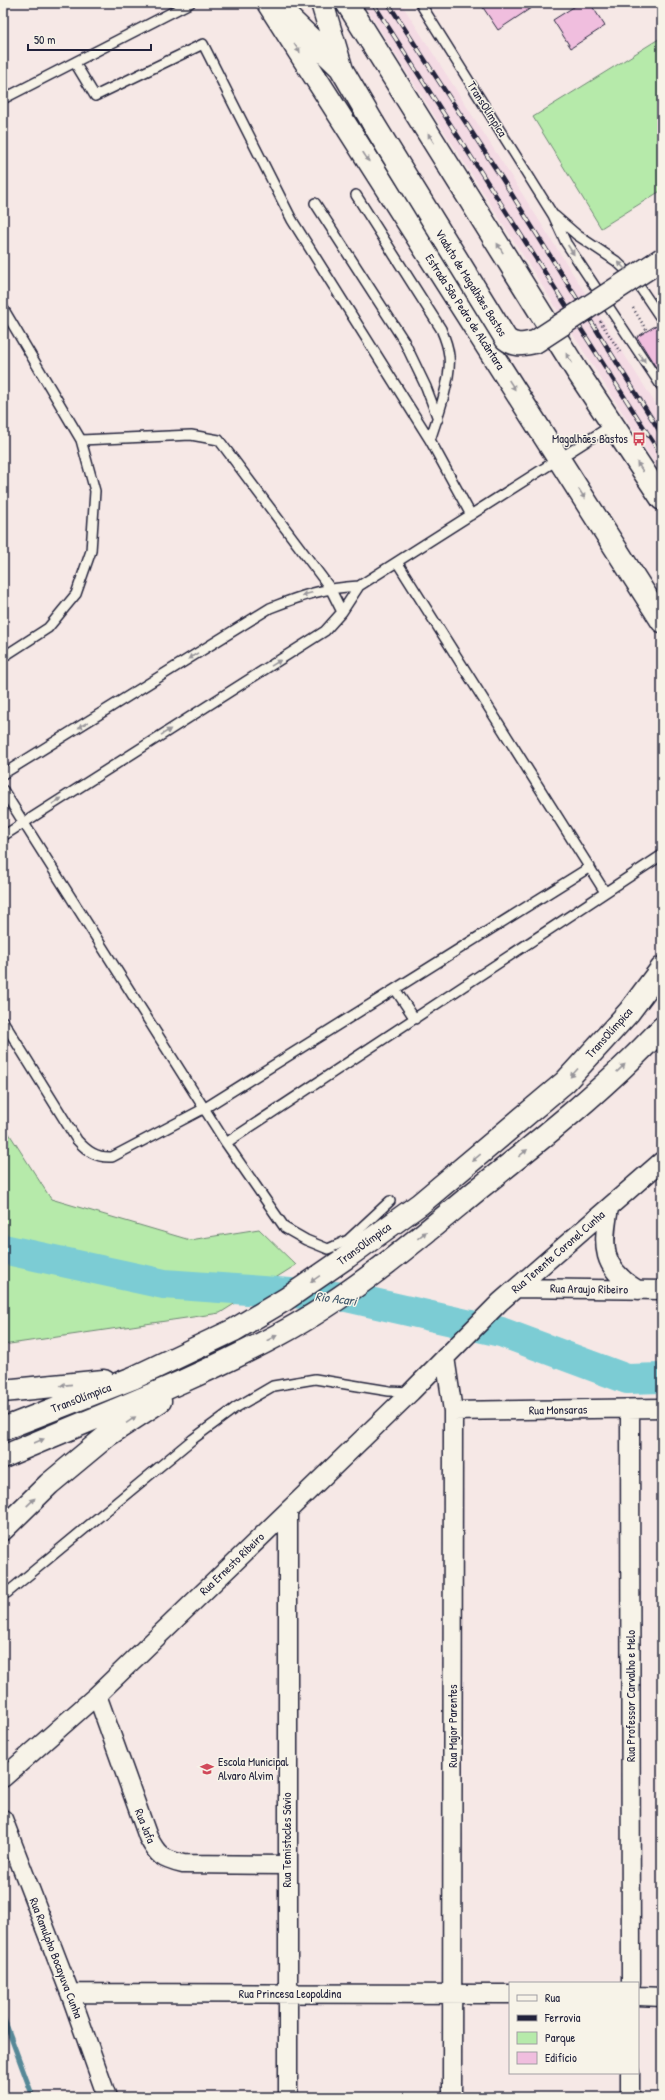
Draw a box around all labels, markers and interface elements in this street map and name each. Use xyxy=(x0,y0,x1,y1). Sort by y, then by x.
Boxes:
scale bar xyxy=(28,26,151,52)
text: 50 m xyxy=(34,31,55,48)
one-way arrow xyxy=(293,42,300,54)
street label: TransOlímpica xyxy=(464,78,511,140)
one-way arrow xyxy=(428,132,435,144)
one-way arrow xyxy=(363,151,370,163)
street label: Viaduto de Magalhães Bastos xyxy=(431,226,512,340)
one-way arrow xyxy=(496,243,504,253)
one-way arrow xyxy=(567,244,574,256)
street label: Estrada São Pedro de Alcântara xyxy=(422,250,509,373)
one-way arrow xyxy=(617,261,627,271)
one-way arrow xyxy=(639,352,646,364)
one-way arrow xyxy=(565,353,573,363)
one-way arrow xyxy=(508,380,516,390)
place label: Magalhães Bastos xyxy=(552,430,628,447)
bus stop icon: Magalhães Bastos xyxy=(631,431,647,447)
one-way arrow xyxy=(636,462,644,472)
one-way arrow xyxy=(578,489,586,499)
one-way arrow xyxy=(301,591,313,597)
one-way arrow xyxy=(188,652,198,660)
one-way arrow xyxy=(270,659,282,666)
one-way arrow xyxy=(77,721,89,728)
one-way arrow xyxy=(161,728,172,736)
one-way arrow xyxy=(51,798,62,805)
street label: TransOlímpica xyxy=(581,1003,636,1062)
one-way arrow xyxy=(616,1063,626,1073)
one-way arrow xyxy=(569,1068,578,1078)
one-way arrow xyxy=(518,1149,529,1158)
one-way arrow xyxy=(470,1153,481,1162)
street label: Rua Tenente Coronel Cunha xyxy=(507,1206,608,1297)
street label: TransOlímpica xyxy=(333,1218,394,1269)
one-way arrow xyxy=(417,1231,428,1240)
one-way arrow xyxy=(310,1275,320,1283)
street label: Rua Araujo Ribeiro xyxy=(550,1279,628,1298)
water label: Rio Acari xyxy=(314,1287,359,1310)
one-way arrow xyxy=(266,1335,278,1341)
street label: TransOlímpica xyxy=(48,1378,113,1417)
one-way arrow xyxy=(60,1382,72,1388)
street label: Rua Monsaras xyxy=(529,1400,588,1419)
one-way arrow xyxy=(126,1416,137,1424)
one-way arrow xyxy=(33,1438,45,1444)
one-way arrow xyxy=(26,1497,36,1507)
street label: Rua Ernesto Ribeiro xyxy=(195,1528,268,1599)
street label: Rua Professor Carvalho e Melo xyxy=(622,1630,639,1762)
street label: Rua Major Parentes xyxy=(444,1684,461,1768)
place label: Escola Municipal Alvaro Alvim xyxy=(218,1753,289,1784)
school or university icon: Escola Municipal Alvaro Alvim xyxy=(199,1761,215,1777)
street label: Rua Temistocles Sávio xyxy=(278,1792,295,1888)
street label: Rua Jafa xyxy=(131,1806,160,1846)
street label: Rua Ranulpho Bocayuva Cunha xyxy=(26,1895,87,2021)
legend xyxy=(509,1982,639,2074)
street label: Rua Princesa Leopoldina xyxy=(239,1985,342,2002)
text: Rua xyxy=(545,1989,560,2006)
text: Ferrovia xyxy=(544,2009,581,2026)
text: Parque xyxy=(545,2029,575,2046)
text: Edifício xyxy=(545,2049,577,2066)

